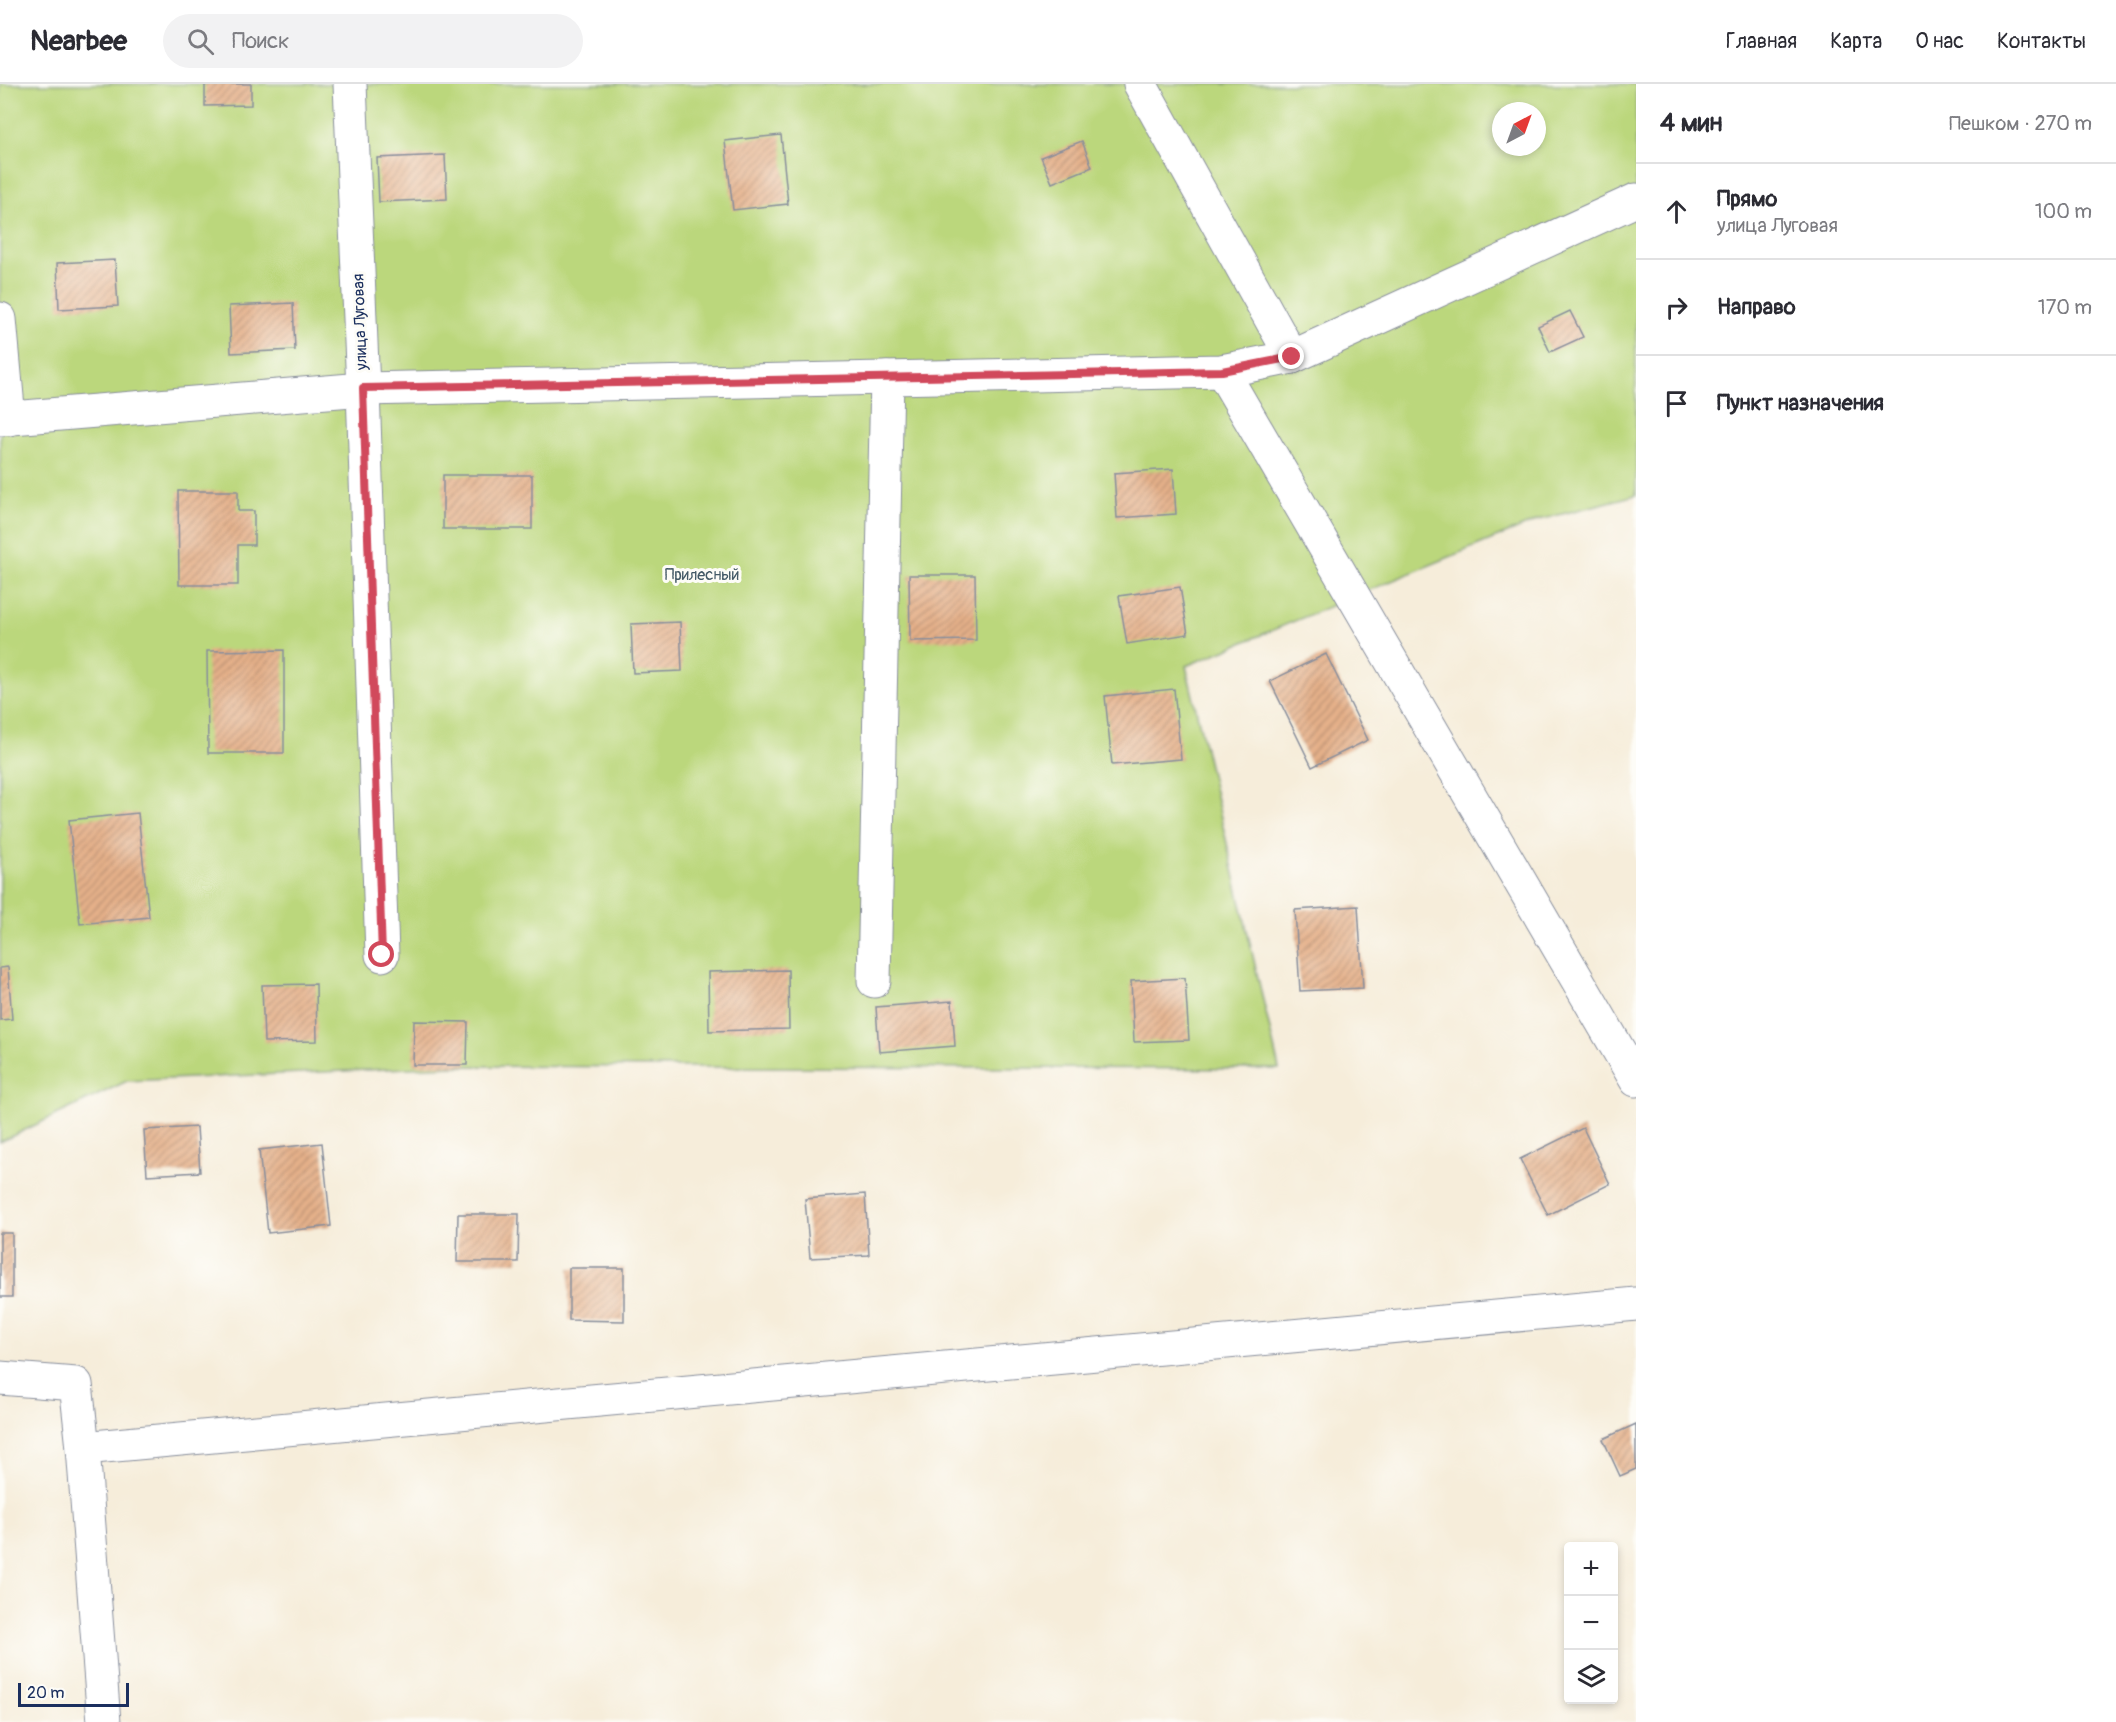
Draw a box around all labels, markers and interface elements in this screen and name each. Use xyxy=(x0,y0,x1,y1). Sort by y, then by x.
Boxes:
search box xyxy=(163,14,583,68)
text: Nearbee xyxy=(30,24,127,59)
icon: search xyxy=(184,25,217,58)
text: Поиск xyxy=(232,27,289,55)
text: Главная xyxy=(1726,28,1797,55)
text: Карта xyxy=(1830,28,1882,55)
text: О нас xyxy=(1915,28,1964,55)
text: Контакты xyxy=(1997,28,2086,55)
north arrow xyxy=(1492,102,1546,156)
text: 4 мин xyxy=(1660,107,1722,139)
text: Пешком · 270 m xyxy=(1949,111,2092,136)
text: Прямо xyxy=(1717,185,1777,213)
icon: ahead xyxy=(1660,195,1693,228)
text: 100 m xyxy=(2035,199,2092,224)
text: улица Луговая xyxy=(1717,213,1838,238)
street label: улица Луговая xyxy=(348,273,372,372)
icon: right xyxy=(1660,291,1693,324)
text: Направо xyxy=(1717,293,1796,321)
text: 170 m xyxy=(2038,295,2092,320)
route end xyxy=(1278,343,1304,369)
icon: arrive xyxy=(1660,387,1693,420)
text: Пункт назначения xyxy=(1717,389,1884,417)
park label: Прилесный xyxy=(665,565,739,585)
route start xyxy=(368,941,394,967)
map controls xyxy=(1564,1542,1618,1704)
button: + xyxy=(1564,1542,1618,1596)
button: − xyxy=(1564,1596,1618,1650)
button: layers xyxy=(1564,1650,1618,1704)
scale bar xyxy=(18,1680,129,1708)
text: 20 m xyxy=(27,1683,65,1703)

